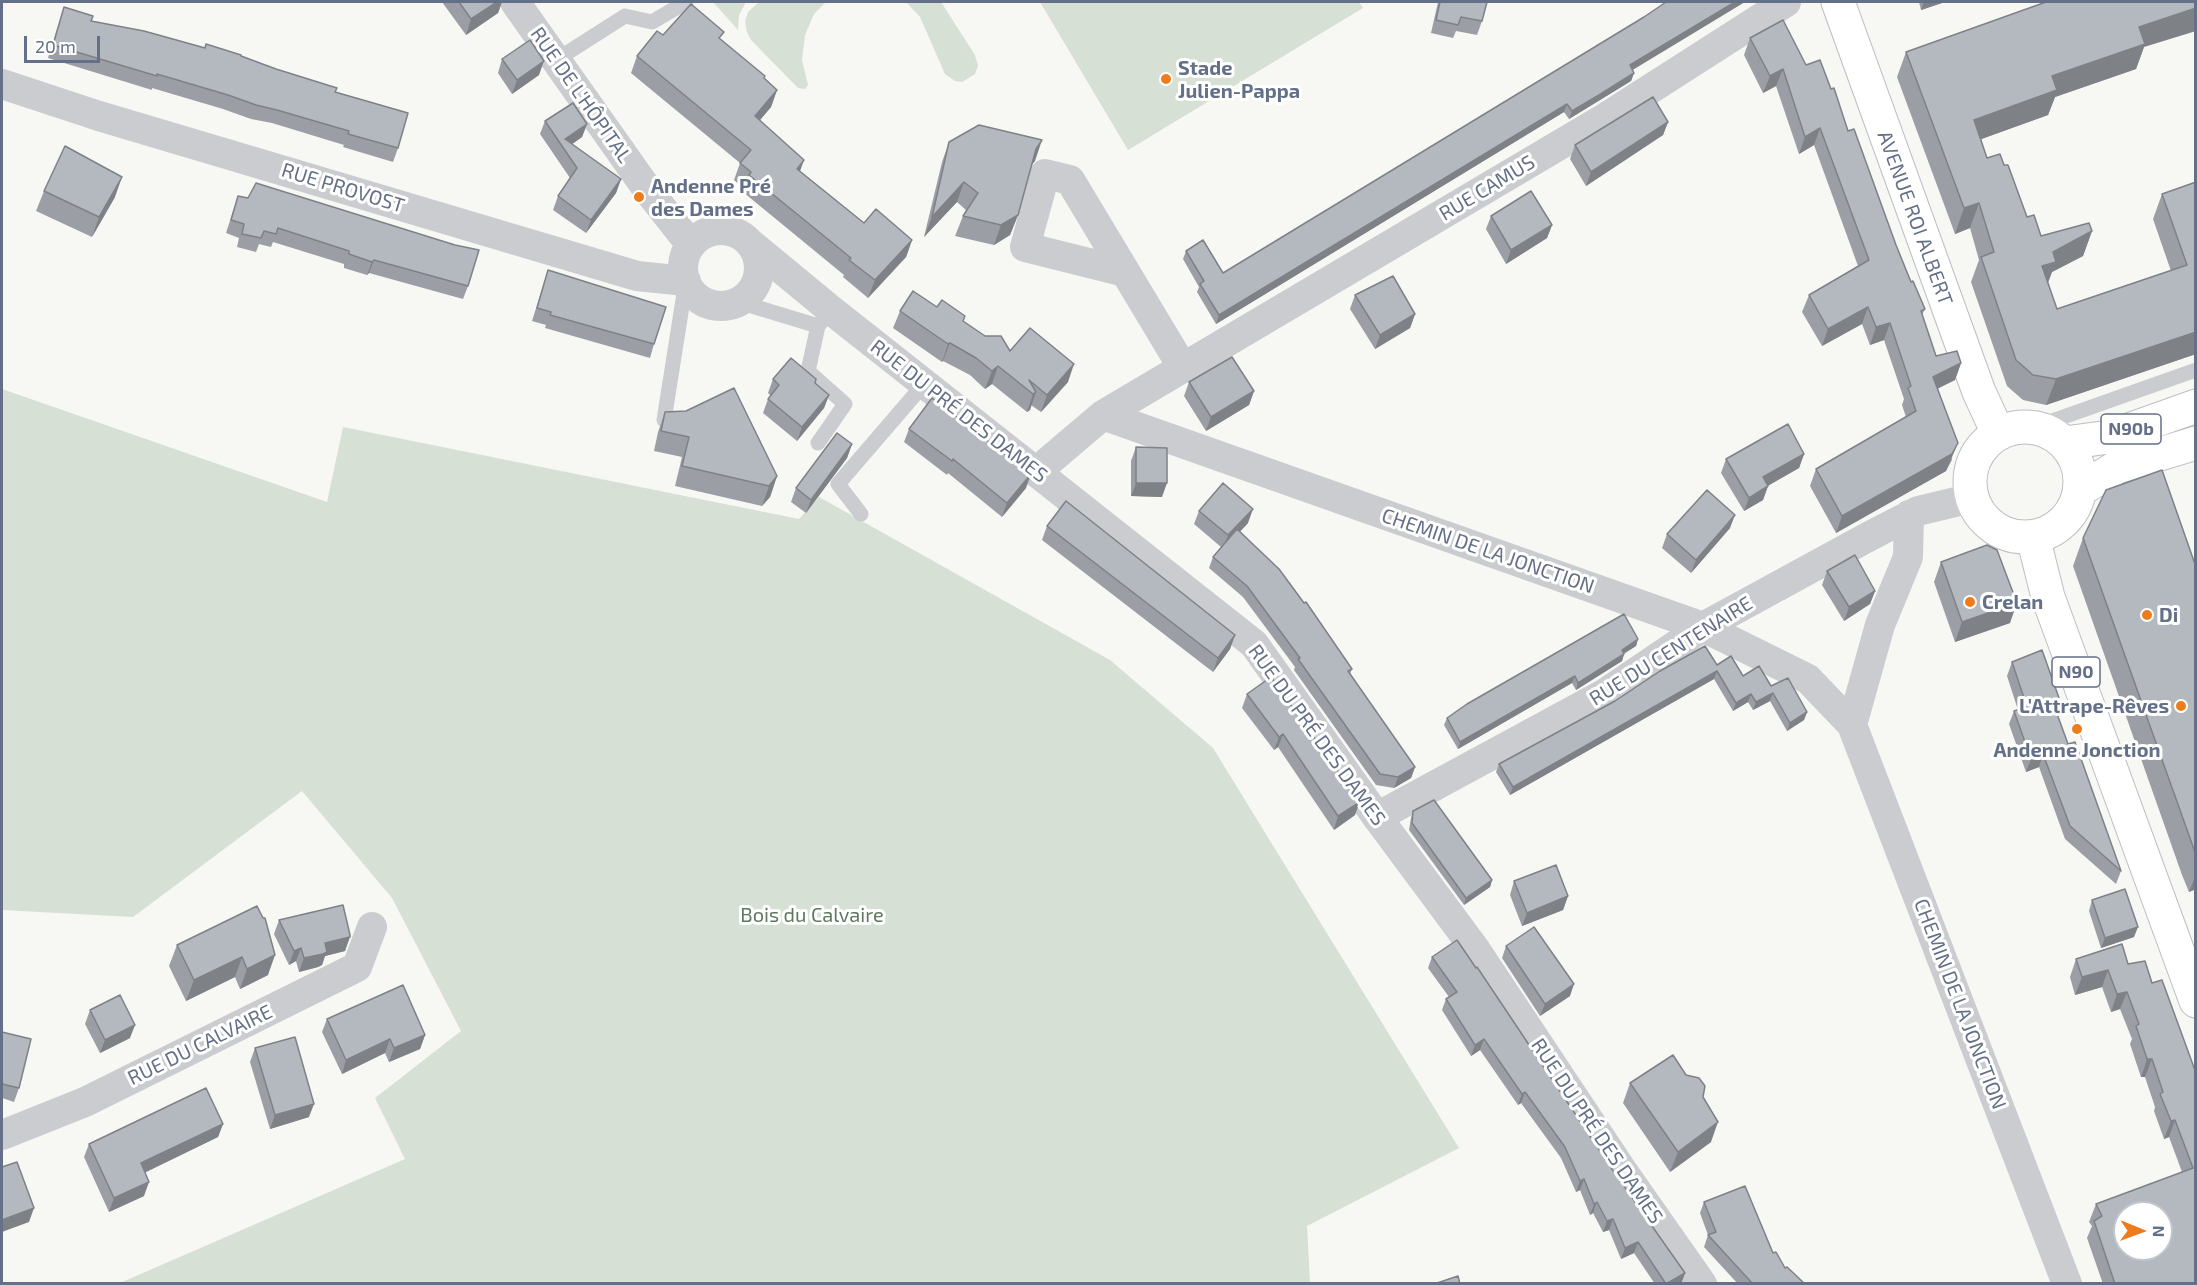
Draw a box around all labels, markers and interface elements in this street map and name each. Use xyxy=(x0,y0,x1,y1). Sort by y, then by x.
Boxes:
street label: RUE DE L'HÔPITAL xyxy=(525,23,637,167)
scale bar xyxy=(27,24,104,62)
text: 20 m xyxy=(35,35,76,57)
place label: Stade Julien-Pappa xyxy=(1178,56,1300,103)
marker: Stade Julien-Pappa xyxy=(1159,72,1173,86)
street label: AVENUE ROI ALBERT xyxy=(1872,128,1958,308)
street label: RUE CAMUS xyxy=(1435,150,1539,226)
street label: RUE PROVOST xyxy=(279,158,407,218)
place label: Andenne Pré des Dames xyxy=(651,174,771,221)
marker: Andenne Pré des Dames xyxy=(632,190,646,204)
street label: RUE DU PRÉ DES DAMES xyxy=(866,334,1052,488)
road number: N90b xyxy=(2101,414,2161,444)
street label: CHEMIN DE LA JONCTION xyxy=(1378,503,1598,599)
place label: Crelan xyxy=(1982,590,2043,614)
street label: RUE DU CENTENAIRE xyxy=(1585,591,1757,711)
marker: Crelan xyxy=(1963,595,1977,609)
place label: Di xyxy=(2159,603,2178,627)
marker: Di xyxy=(2140,608,2154,622)
street label: RUE DU PRÉ DES DAMES xyxy=(1243,640,1391,830)
road number: N90 xyxy=(2052,657,2100,687)
place label: L'Attrape-Rêves xyxy=(2019,694,2169,718)
marker: L'Attrape-Rêves xyxy=(2174,699,2188,713)
marker: Andenne Jonction xyxy=(2070,722,2084,736)
place label: Andenne Jonction xyxy=(1994,738,2160,762)
street label: CHEMIN DE LA JONCTION xyxy=(1909,895,2011,1113)
park label: Bois du Calvaire xyxy=(740,903,884,927)
street label: RUE DU CALVAIRE xyxy=(124,1000,276,1090)
street label: RUE DU PRÉ DES DAMES xyxy=(1526,1034,1668,1228)
north arrow xyxy=(2113,1201,2173,1261)
text: N xyxy=(2150,1225,2169,1237)

